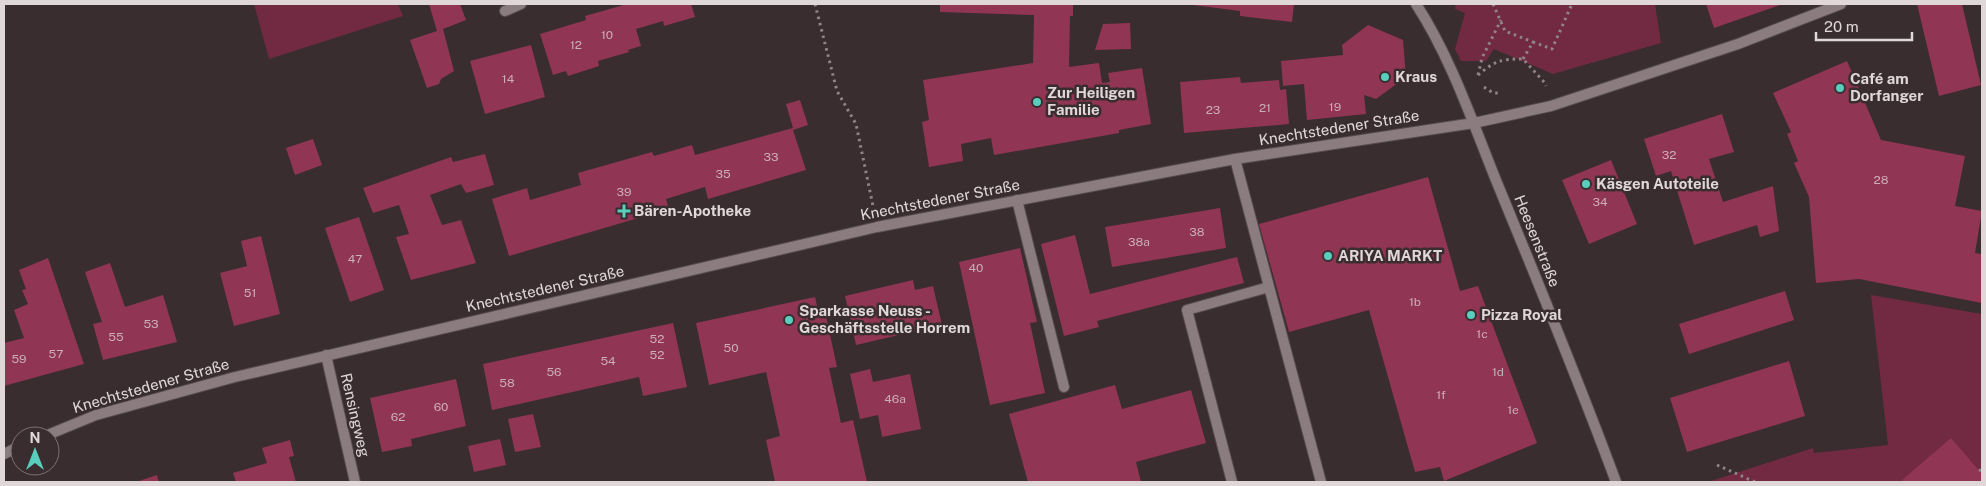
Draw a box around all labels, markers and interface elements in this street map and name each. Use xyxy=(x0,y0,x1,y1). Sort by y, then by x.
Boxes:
scale bar xyxy=(1816,10,1912,42)
text: 20 m xyxy=(1824,18,1859,35)
house number: 10 xyxy=(601,28,613,42)
house number: 12 xyxy=(570,38,582,52)
place label: Kraus xyxy=(1395,68,1437,85)
place label: Café am Dorfanger xyxy=(1850,70,1923,104)
marker: Kraus xyxy=(1379,71,1391,83)
house number: 14 xyxy=(502,72,515,86)
marker: Café am Dorfanger xyxy=(1834,82,1846,94)
place label: Zur Heiligen Familie xyxy=(1047,84,1135,118)
marker: Zur Heiligen Familie xyxy=(1031,96,1043,108)
house number: 19 xyxy=(1329,100,1341,114)
house number: 21 xyxy=(1259,101,1271,115)
house number: 23 xyxy=(1206,103,1220,117)
street label: Knechtstedener Straße xyxy=(1258,106,1420,149)
house number: 32 xyxy=(1662,148,1676,162)
house number: 33 xyxy=(763,150,779,164)
house number: 35 xyxy=(715,167,731,181)
house number: 28 xyxy=(1874,173,1889,187)
place label: Käsgen Autoteile xyxy=(1596,175,1719,192)
street label: Knechtstedener Straße xyxy=(859,176,1021,223)
marker: Käsgen Autoteile xyxy=(1580,178,1592,190)
house number: 39 xyxy=(617,185,631,199)
street label: Heesenstraße xyxy=(1511,192,1564,289)
house number: 34 xyxy=(1592,195,1608,209)
place label: Bären-Apotheke xyxy=(634,202,751,219)
marker: Bären-Apotheke xyxy=(618,205,630,217)
house number: 38 xyxy=(1189,225,1205,239)
house number: 38a xyxy=(1128,235,1150,249)
place label: ARIYA MARKT xyxy=(1338,247,1442,264)
marker: ARIYA MARKT xyxy=(1322,250,1334,262)
house number: 47 xyxy=(348,252,362,266)
house number: 40 xyxy=(969,261,983,275)
street label: Knechtstedener Straße xyxy=(464,262,626,315)
house number: 51 xyxy=(244,286,256,300)
house number: 1b xyxy=(1409,295,1421,309)
place label: Sparkasse Neuss - Geschäftsstelle Horrem xyxy=(799,302,970,336)
place label: Pizza Royal xyxy=(1481,306,1562,323)
marker: Pizza Royal xyxy=(1465,309,1477,321)
marker: Sparkasse Neuss - Geschäftsstelle Horrem xyxy=(783,314,795,326)
house number: 53 xyxy=(143,317,159,331)
house number: 1c xyxy=(1476,327,1488,341)
house number: 55 xyxy=(108,330,124,344)
house number: 52 xyxy=(650,332,664,346)
house number: 50 xyxy=(723,341,739,355)
house number: 57 xyxy=(49,347,63,361)
house number: 52 xyxy=(650,348,664,362)
house number: 59 xyxy=(11,352,27,366)
house number: 54 xyxy=(600,354,616,368)
street label: Knechtstedener Straße xyxy=(71,355,231,416)
house number: 56 xyxy=(546,365,562,379)
house number: 1d xyxy=(1492,365,1504,379)
street label: Rensingweg xyxy=(338,371,373,459)
house number: 58 xyxy=(499,376,515,390)
house number: 1f xyxy=(1436,388,1446,402)
house number: 46a xyxy=(884,392,906,406)
house number: 60 xyxy=(434,400,448,414)
house number: 1e xyxy=(1507,403,1519,417)
house number: 62 xyxy=(391,410,405,424)
north arrow xyxy=(10,426,60,476)
text: N xyxy=(30,430,40,446)

